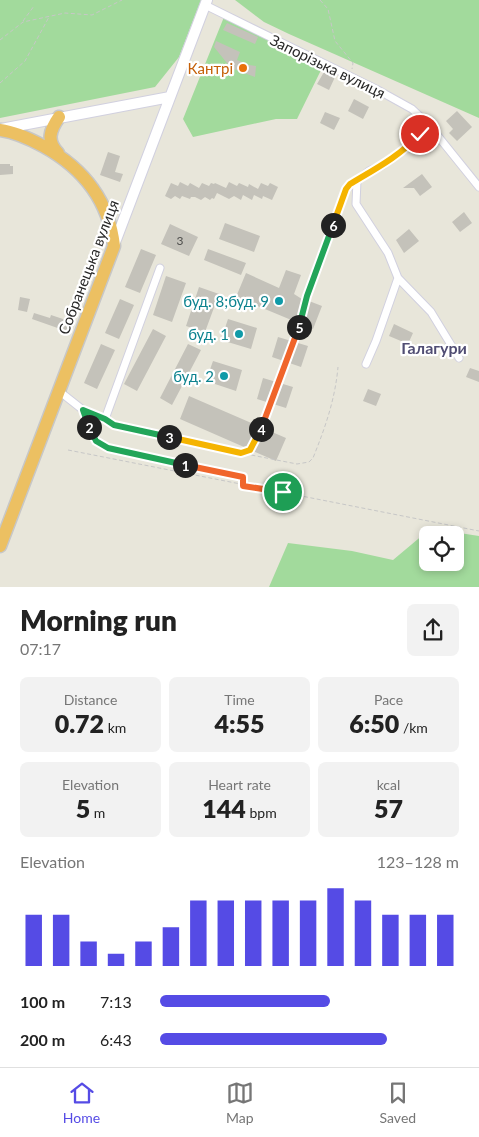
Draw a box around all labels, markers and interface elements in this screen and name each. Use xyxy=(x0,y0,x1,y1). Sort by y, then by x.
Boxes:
street label: Запорізька вулиця xyxy=(267,30,389,102)
place label: Кантрі xyxy=(188,59,233,77)
marker: Кантрі xyxy=(237,62,249,74)
pin xyxy=(399,113,441,155)
icon: check xyxy=(406,120,434,148)
street label: Собранецька вулиця xyxy=(54,197,122,337)
pin: 6 xyxy=(320,212,346,238)
text: 6 xyxy=(329,217,338,234)
house number: 3 xyxy=(177,233,184,248)
place label: буд. 8;буд. 9 xyxy=(183,292,269,310)
marker: буд. 8;буд. 9 xyxy=(273,295,285,307)
pin: 5 xyxy=(286,314,312,340)
text: 5 xyxy=(295,319,304,336)
place label: буд. 1 xyxy=(188,325,229,343)
marker: буд. 1 xyxy=(233,328,245,340)
district label: Галагури xyxy=(401,338,467,357)
place label: буд. 2 xyxy=(173,367,214,385)
marker: буд. 2 xyxy=(218,370,230,382)
pin: 2 xyxy=(76,414,102,440)
pin: 4 xyxy=(248,416,274,442)
text: 2 xyxy=(85,419,94,436)
text: 4 xyxy=(257,421,266,438)
pin: 3 xyxy=(156,424,182,450)
text: 3 xyxy=(165,429,174,446)
pin: 1 xyxy=(172,452,198,478)
text: 1 xyxy=(181,457,190,474)
pin xyxy=(262,471,304,513)
icon: arrive xyxy=(269,478,297,506)
map controls xyxy=(419,526,464,571)
button: locate xyxy=(419,526,464,571)
text: Morning run xyxy=(20,603,177,637)
button: share xyxy=(407,604,459,656)
text: 07:17 xyxy=(20,639,61,658)
text: Distance xyxy=(64,691,117,708)
text: Time xyxy=(224,691,255,708)
text: Pace xyxy=(374,691,403,708)
text: 0.72 xyxy=(55,708,104,738)
text: 4:55 xyxy=(214,708,265,738)
text: 6:50 xyxy=(349,708,399,738)
text: km xyxy=(104,719,126,736)
text: /km xyxy=(399,719,428,736)
text: Elevation xyxy=(62,776,119,793)
text: Heart rate xyxy=(208,776,271,793)
text: kcal xyxy=(377,776,400,793)
text: 5 xyxy=(76,793,90,823)
text: 144 xyxy=(202,793,246,823)
text: 57 xyxy=(374,793,403,823)
text: m xyxy=(90,804,105,821)
text: bpm xyxy=(246,804,277,821)
text: Elevation xyxy=(20,852,85,871)
text: 123–128 m xyxy=(377,852,459,871)
text: 100 m xyxy=(20,992,65,1011)
text: 7:13 xyxy=(100,992,132,1011)
text: 200 m xyxy=(20,1030,65,1049)
text: 6:43 xyxy=(100,1030,132,1049)
tab: Home xyxy=(63,1079,100,1126)
tab: Map xyxy=(226,1079,254,1126)
tab: Saved xyxy=(380,1079,416,1126)

